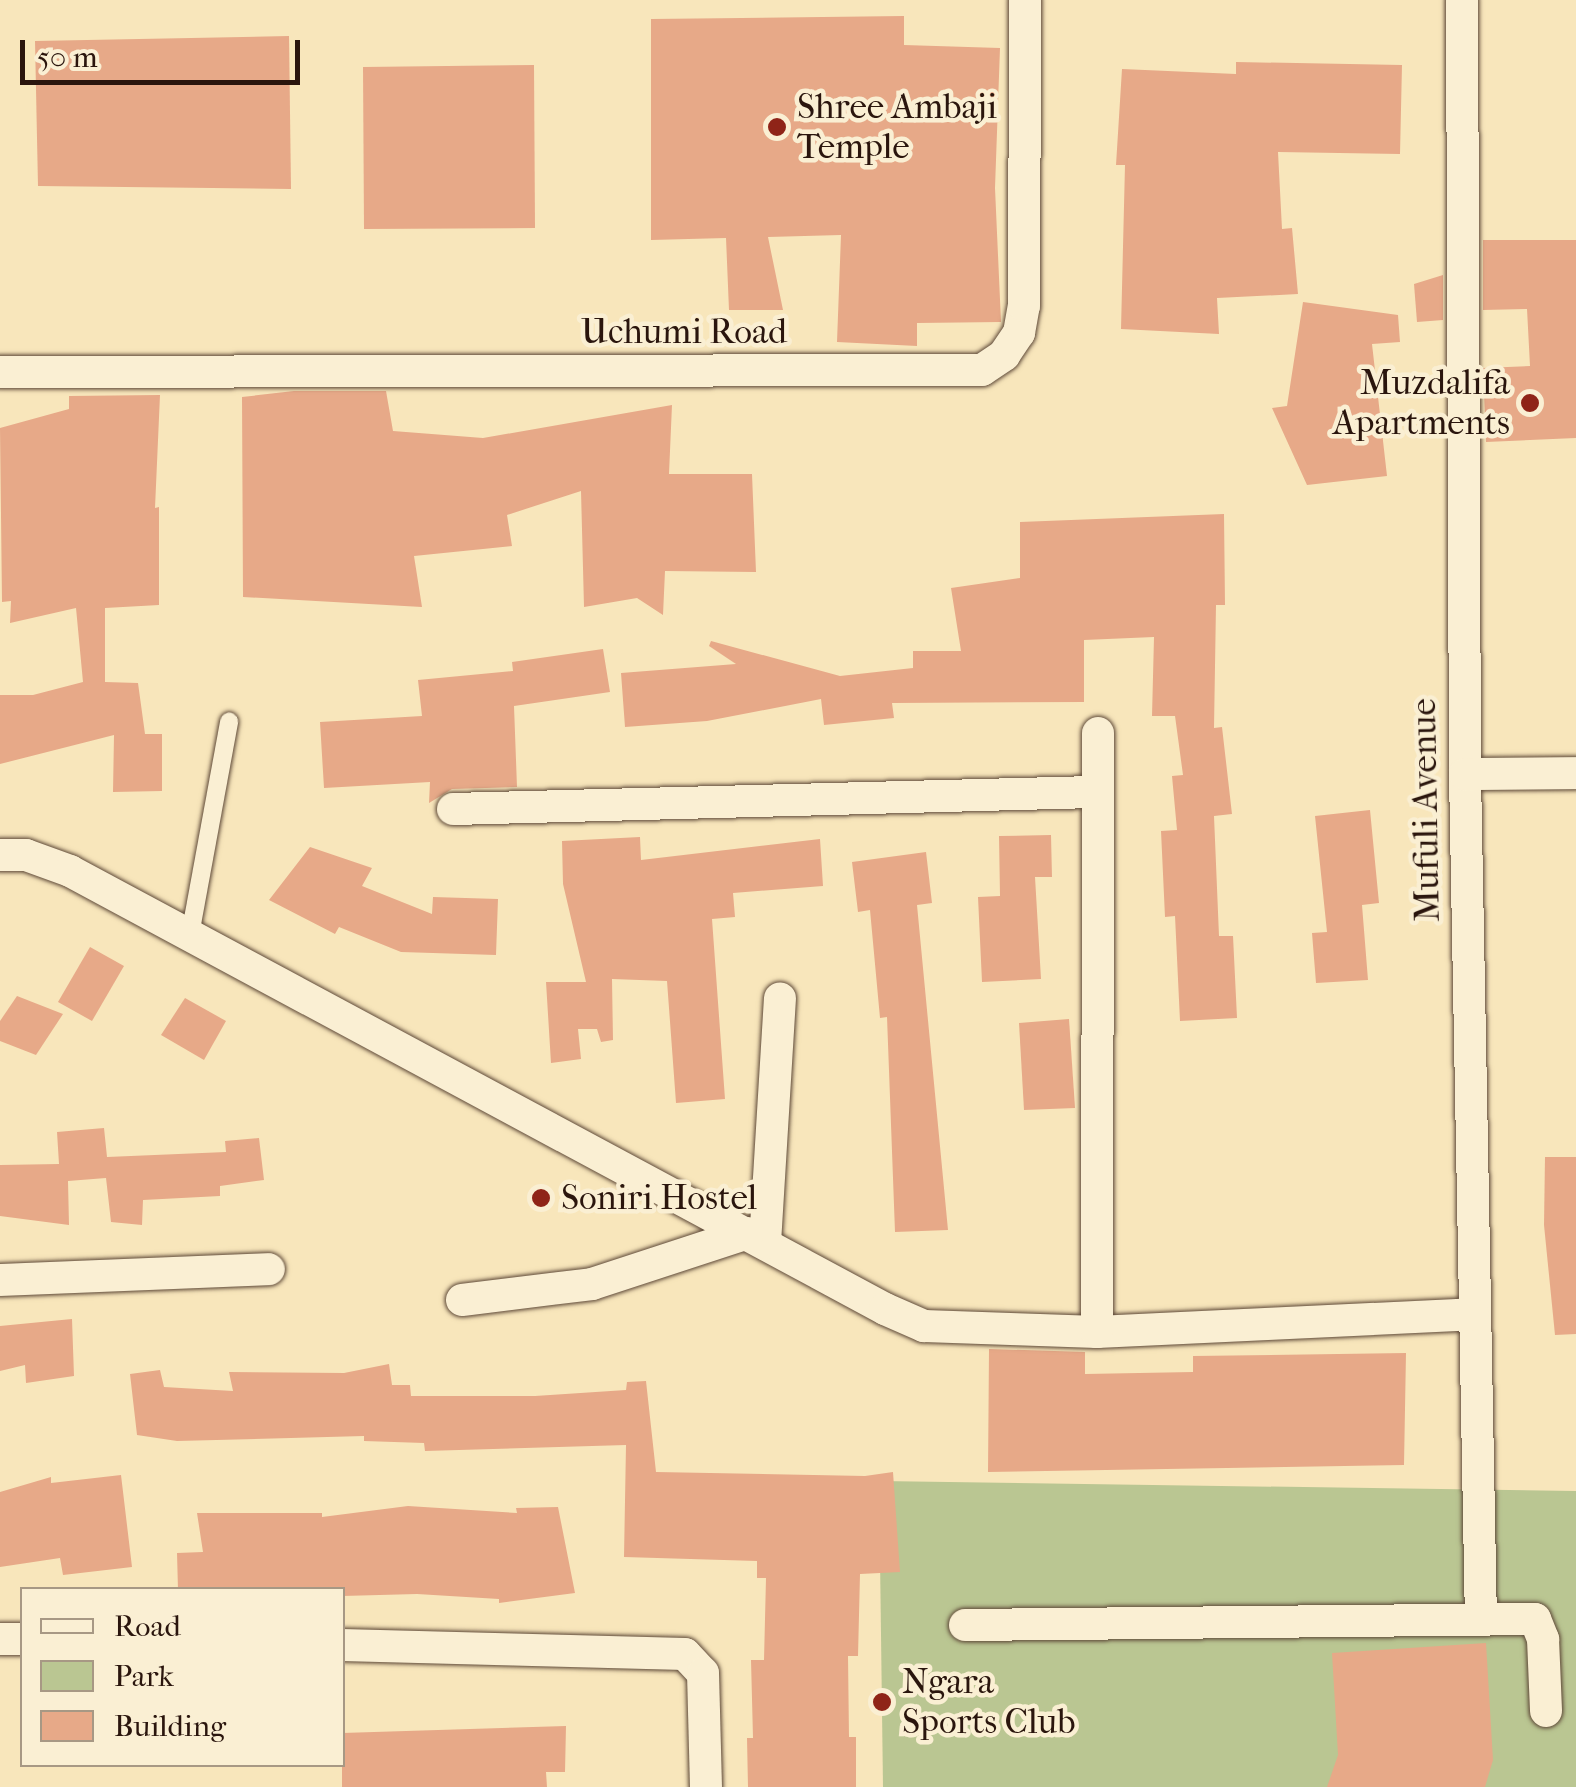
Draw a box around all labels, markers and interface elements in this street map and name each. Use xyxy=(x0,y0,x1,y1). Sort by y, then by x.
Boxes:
scale bar xyxy=(25,20,305,82)
text: 50 m xyxy=(37,40,98,75)
place label: Shree Ambaji Temple xyxy=(797,86,997,168)
marker: Shree Ambaji Temple xyxy=(766,116,788,138)
street label: Uchumi Road xyxy=(581,311,787,353)
place label: Muzdalifa Apartments xyxy=(1333,362,1510,444)
marker: Muzdalifa Apartments xyxy=(1519,392,1541,414)
street label: Mufuli Avenue xyxy=(1403,698,1449,922)
place label: Soniri Hostel xyxy=(561,1177,757,1219)
marker: Soniri Hostel xyxy=(530,1187,552,1209)
legend xyxy=(20,1587,345,1767)
text: Road xyxy=(114,1609,181,1644)
text: Park xyxy=(114,1659,174,1694)
place label: Ngara Sports Club xyxy=(902,1661,1076,1743)
marker: Ngara Sports Club xyxy=(871,1691,893,1713)
text: Building xyxy=(114,1709,226,1744)

